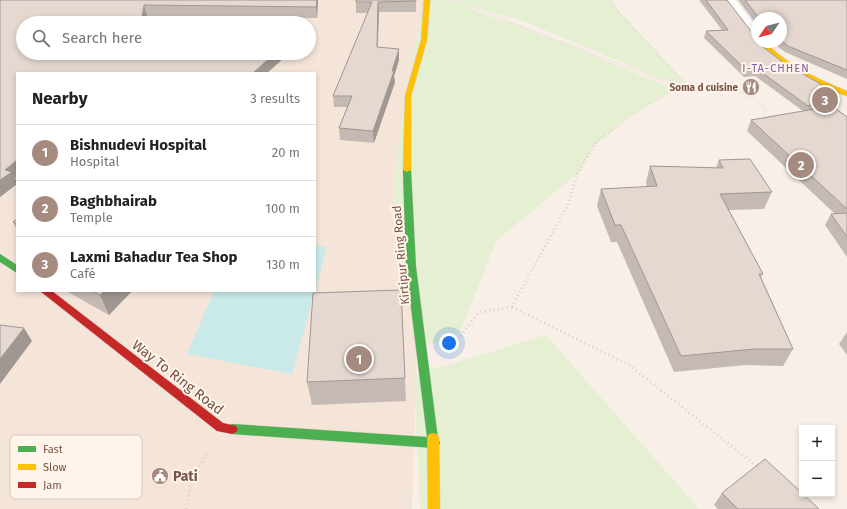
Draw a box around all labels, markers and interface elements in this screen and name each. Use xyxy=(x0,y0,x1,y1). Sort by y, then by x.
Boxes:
north arrow xyxy=(751,12,787,48)
search box xyxy=(16,16,316,60)
icon: search xyxy=(30,27,52,49)
text: Search here xyxy=(62,29,142,47)
district label: I-TA-CHHEN xyxy=(742,62,810,75)
restaurant icon: Soma d cuisine xyxy=(741,77,761,97)
place label: Soma d cuisine xyxy=(670,82,738,94)
pin: 3 xyxy=(812,85,838,115)
text: Nearby xyxy=(32,88,87,109)
text: 3 results xyxy=(250,91,300,106)
text: Bishnudevi Hospital xyxy=(70,136,207,154)
text: 1 xyxy=(42,145,48,160)
text: 20 m xyxy=(272,145,300,160)
pin: 2 xyxy=(788,150,814,180)
text: Hospital xyxy=(70,154,119,169)
text: Baghbhairab xyxy=(70,192,157,210)
text: 2 xyxy=(42,201,48,216)
text: 100 m xyxy=(265,201,300,216)
street label: Kirtipur Ring Road xyxy=(390,205,412,305)
text: Temple xyxy=(70,210,113,225)
text: Laxmi Bahadur Tea Shop xyxy=(70,248,238,266)
text: 3 xyxy=(42,257,48,272)
text: 130 m xyxy=(266,257,300,272)
text: Café xyxy=(70,266,96,281)
your location xyxy=(439,333,459,353)
street label: Way To Ring Road xyxy=(129,336,227,418)
pin: 1 xyxy=(346,344,372,374)
map controls xyxy=(799,425,835,497)
button: + xyxy=(799,425,835,461)
legend xyxy=(10,435,142,499)
text: Fast xyxy=(43,443,63,456)
text: Slow xyxy=(43,461,67,474)
button: − xyxy=(799,461,835,497)
public building icon: Pati xyxy=(150,466,170,486)
place label: Pati xyxy=(173,468,198,485)
text: Jam xyxy=(43,479,62,492)

